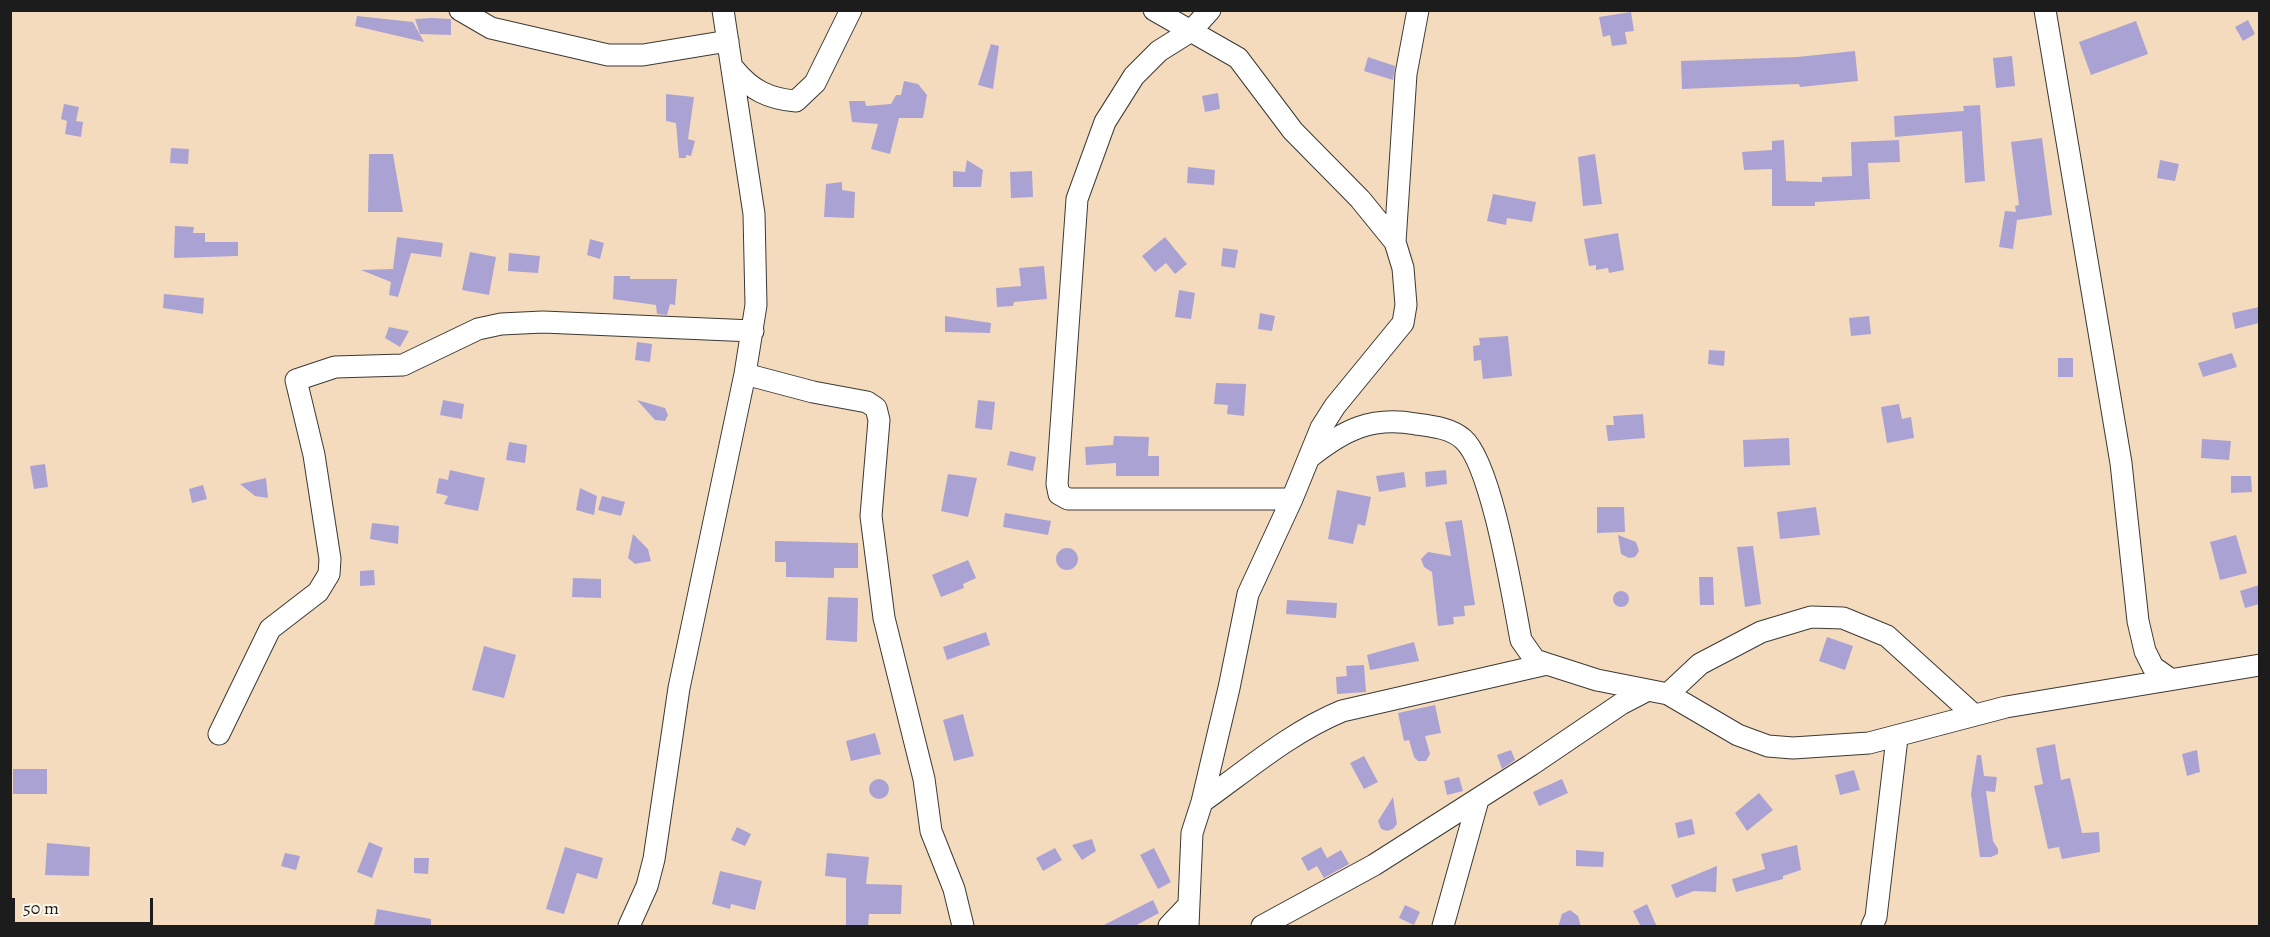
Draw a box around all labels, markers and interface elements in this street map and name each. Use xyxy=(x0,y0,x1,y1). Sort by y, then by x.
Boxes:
scale bar xyxy=(15,886,156,924)
text: 50 m xyxy=(23,896,59,920)

